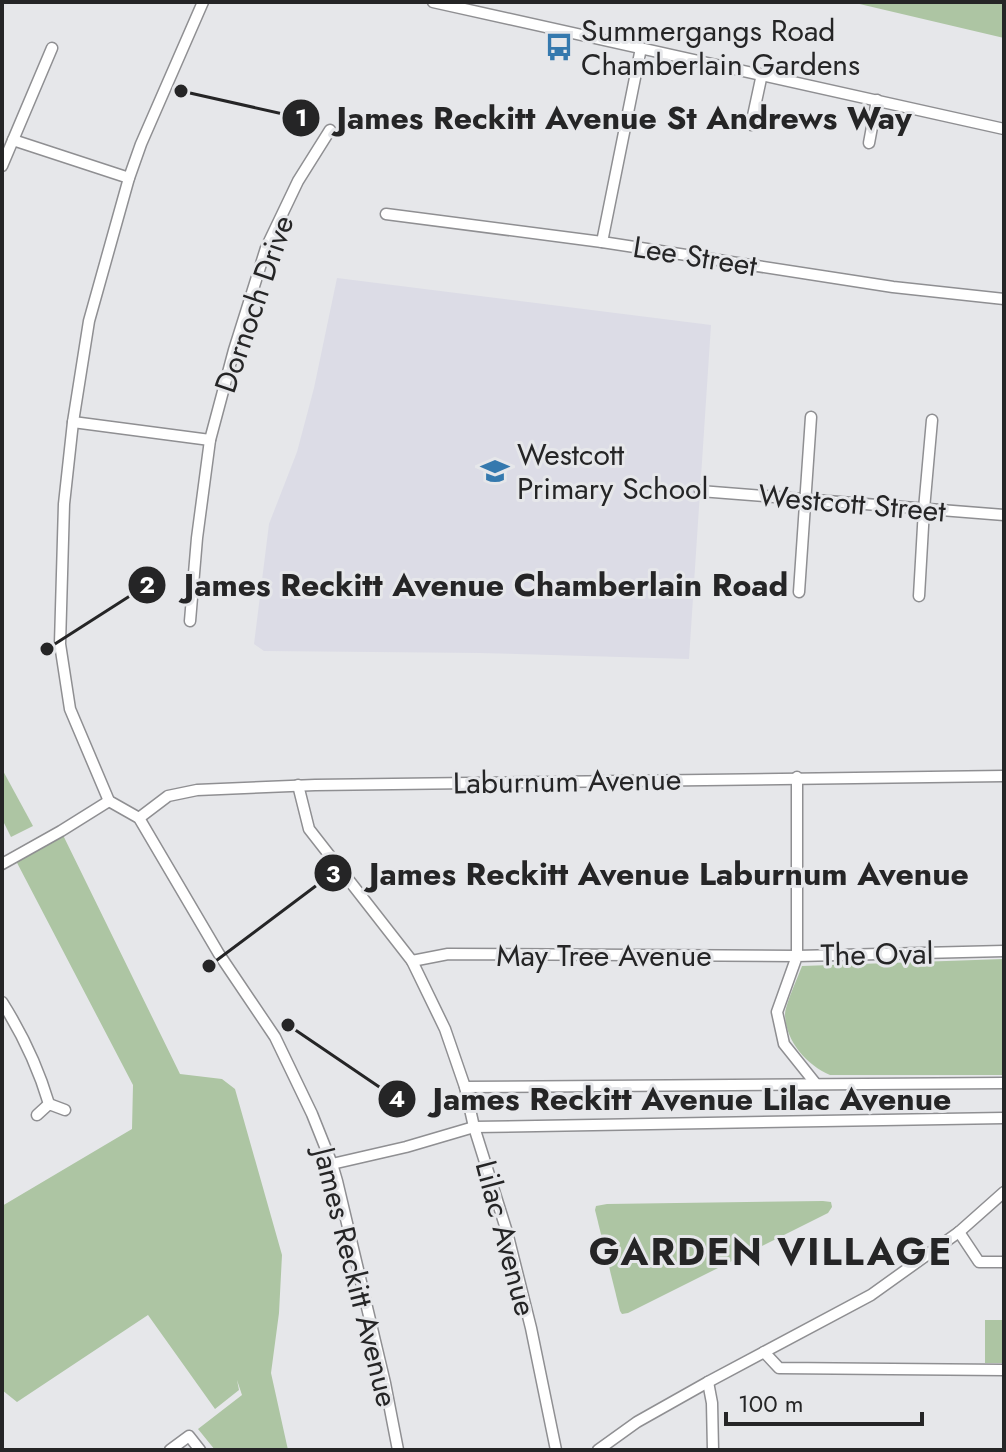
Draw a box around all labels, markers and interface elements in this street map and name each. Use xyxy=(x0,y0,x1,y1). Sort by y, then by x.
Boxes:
place label: Summergangs Road Chamberlain Gardens xyxy=(581,9,860,86)
bus stop icon: Summergangs Road Chamberlain Gardens xyxy=(544,32,574,62)
callout: James Reckitt Avenue St Andrews Way xyxy=(281,90,928,146)
text: James Reckitt Avenue St Andrews Way xyxy=(330,95,912,141)
text: 1 xyxy=(295,100,307,135)
street label: Dornoch Drive xyxy=(204,210,304,398)
street label: Lee Street xyxy=(630,225,761,287)
place label: Westcott Primary School xyxy=(517,433,708,510)
school or university icon: Westcott Primary School xyxy=(480,456,510,486)
street label: Westcott Street xyxy=(757,473,948,533)
callout: James Reckitt Avenue Chamberlain Road xyxy=(127,557,804,613)
text: James Reckitt Avenue Chamberlain Road xyxy=(178,562,788,608)
text: 2 xyxy=(139,567,155,602)
street label: Laburnum Avenue xyxy=(452,758,682,804)
callout: James Reckitt Avenue Laburnum Avenue xyxy=(313,845,985,901)
text: James Reckitt Avenue Laburnum Avenue xyxy=(363,851,969,897)
text: 3 xyxy=(326,856,341,891)
street label: The Oval xyxy=(820,932,934,976)
street label: May Tree Avenue xyxy=(496,934,712,977)
callout: James Reckitt Avenue Lilac Avenue xyxy=(377,1071,968,1127)
text: James Reckitt Avenue Lilac Avenue xyxy=(427,1076,951,1122)
text: 4 xyxy=(389,1081,405,1116)
street label: James Reckitt Avenue xyxy=(302,1139,409,1411)
street label: Lilac Avenue xyxy=(465,1155,547,1321)
district label: GARDEN VILLAGE xyxy=(589,1224,953,1279)
scale bar xyxy=(726,1376,922,1426)
text: 100 m xyxy=(738,1386,804,1421)

